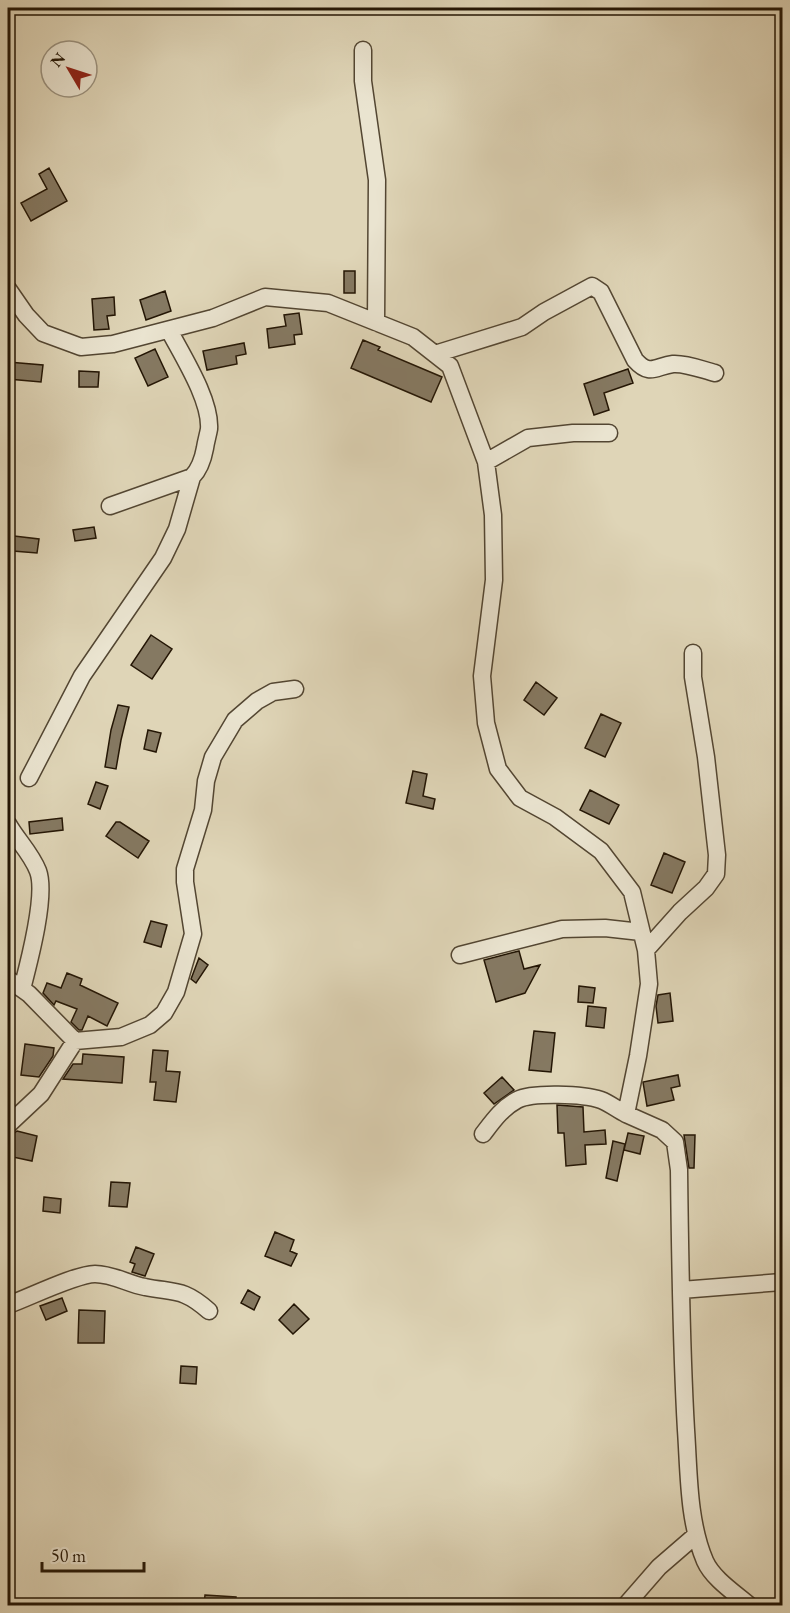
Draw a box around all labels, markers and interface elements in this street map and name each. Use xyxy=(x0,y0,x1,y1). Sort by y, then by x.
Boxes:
north arrow xyxy=(39,39,99,99)
text: N xyxy=(45,48,70,72)
scale bar xyxy=(42,1535,144,1573)
text: 50 m xyxy=(51,1544,86,1567)

